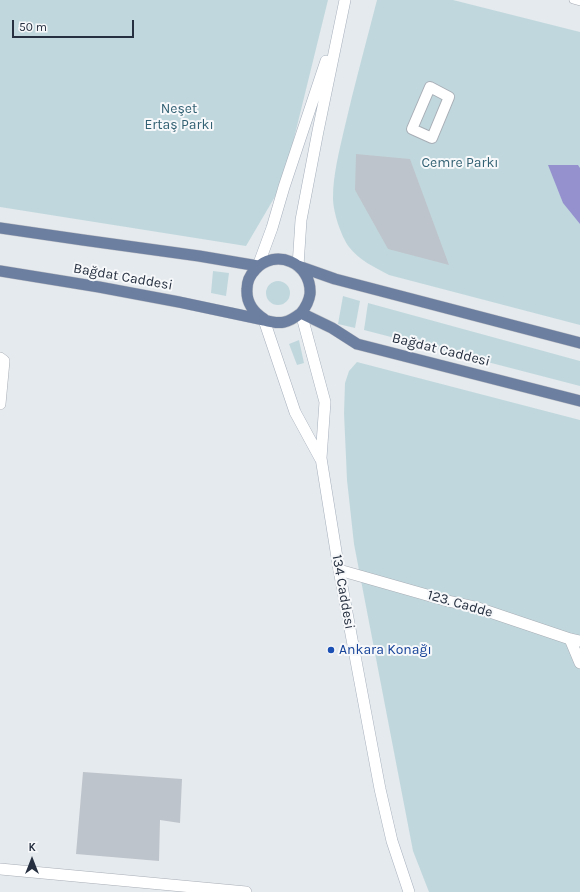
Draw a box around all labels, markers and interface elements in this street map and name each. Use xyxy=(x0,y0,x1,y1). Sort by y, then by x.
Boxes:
scale bar xyxy=(14,12,136,38)
text: 50 m xyxy=(19,20,47,34)
park label: Neşet Ertaş Parkı xyxy=(144,101,214,134)
park label: Cemre Parkı xyxy=(421,155,499,171)
street label: Bağdat Caddesi xyxy=(72,260,174,294)
street label: Bağdat Caddesi xyxy=(390,330,492,370)
street label: 134 Caddesi xyxy=(328,553,358,631)
street label: 123. Cadde xyxy=(426,587,494,621)
place label: Ankara Konağı xyxy=(339,642,432,658)
marker: Ankara Konağı xyxy=(326,645,336,655)
north arrow xyxy=(12,840,52,880)
text: K xyxy=(28,841,36,854)

